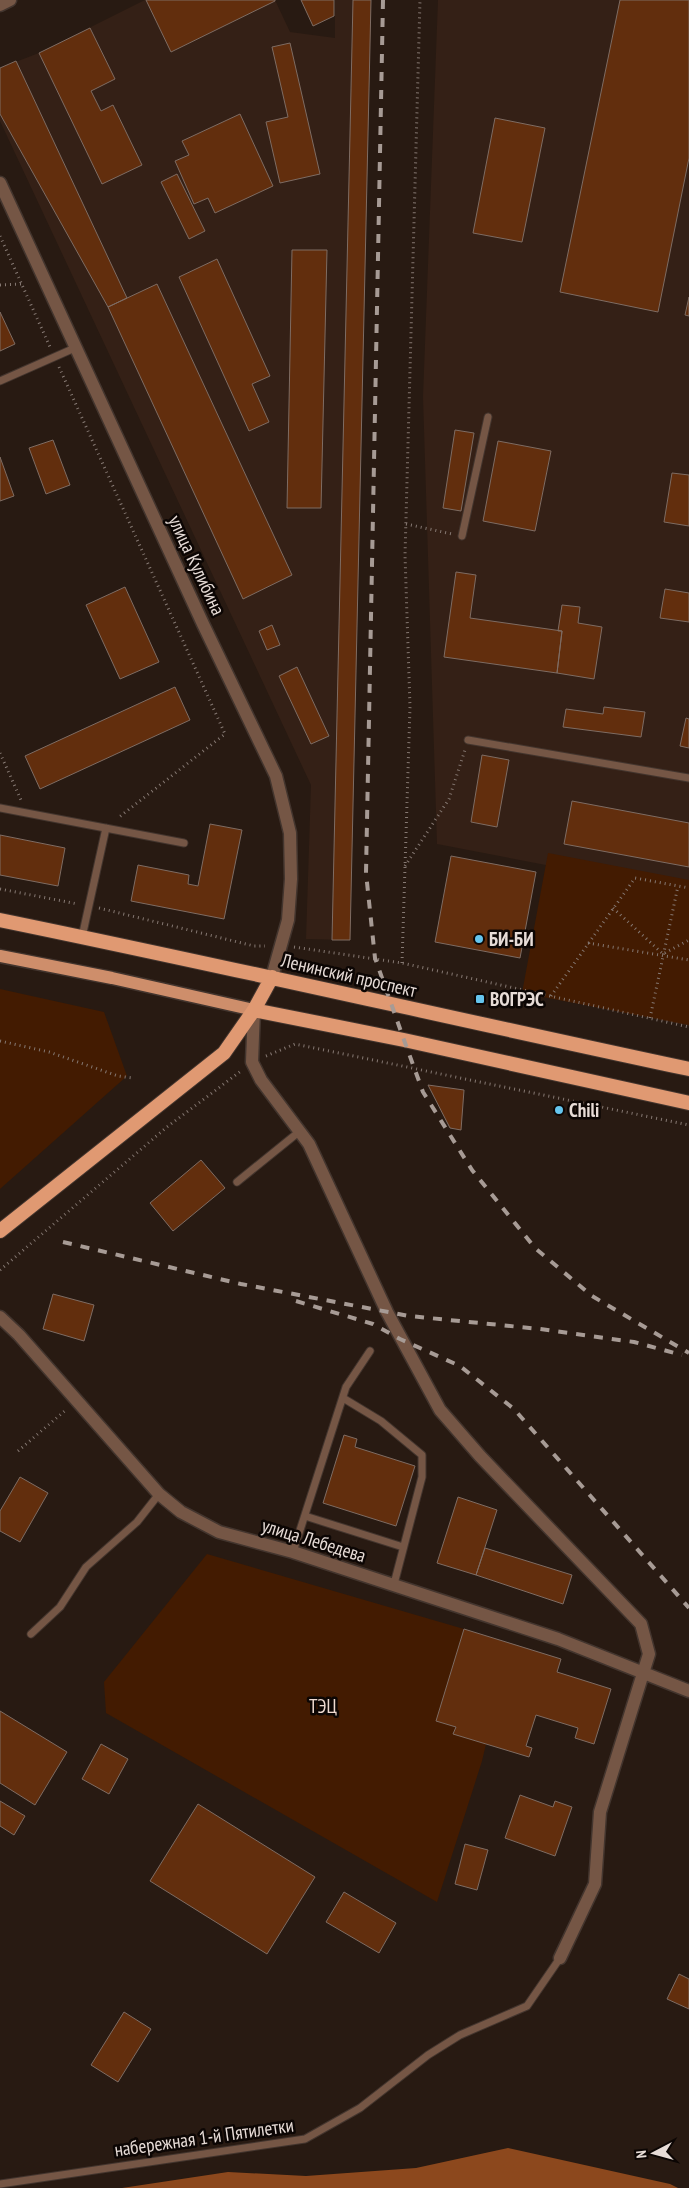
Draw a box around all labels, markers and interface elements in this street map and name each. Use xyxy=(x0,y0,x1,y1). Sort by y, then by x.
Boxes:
street label: улица Кулибина xyxy=(163,511,231,619)
place label: БИ-БИ xyxy=(489,927,534,951)
marker: БИ-БИ xyxy=(473,933,485,945)
street label: Ленинский проспект xyxy=(278,948,420,1002)
place label: ВОГРЭС xyxy=(490,987,544,1011)
marker: ВОГРЭС xyxy=(474,993,486,1005)
place label: Chili xyxy=(569,1098,599,1122)
marker: Chili xyxy=(553,1104,565,1116)
street label: улица Лебедева xyxy=(259,1513,369,1567)
park label: ТЭЦ xyxy=(309,1694,337,1718)
street label: набережная 1-й Пятилетки xyxy=(113,2113,295,2161)
north arrow xyxy=(629,2128,679,2178)
text: N xyxy=(632,2150,650,2159)

